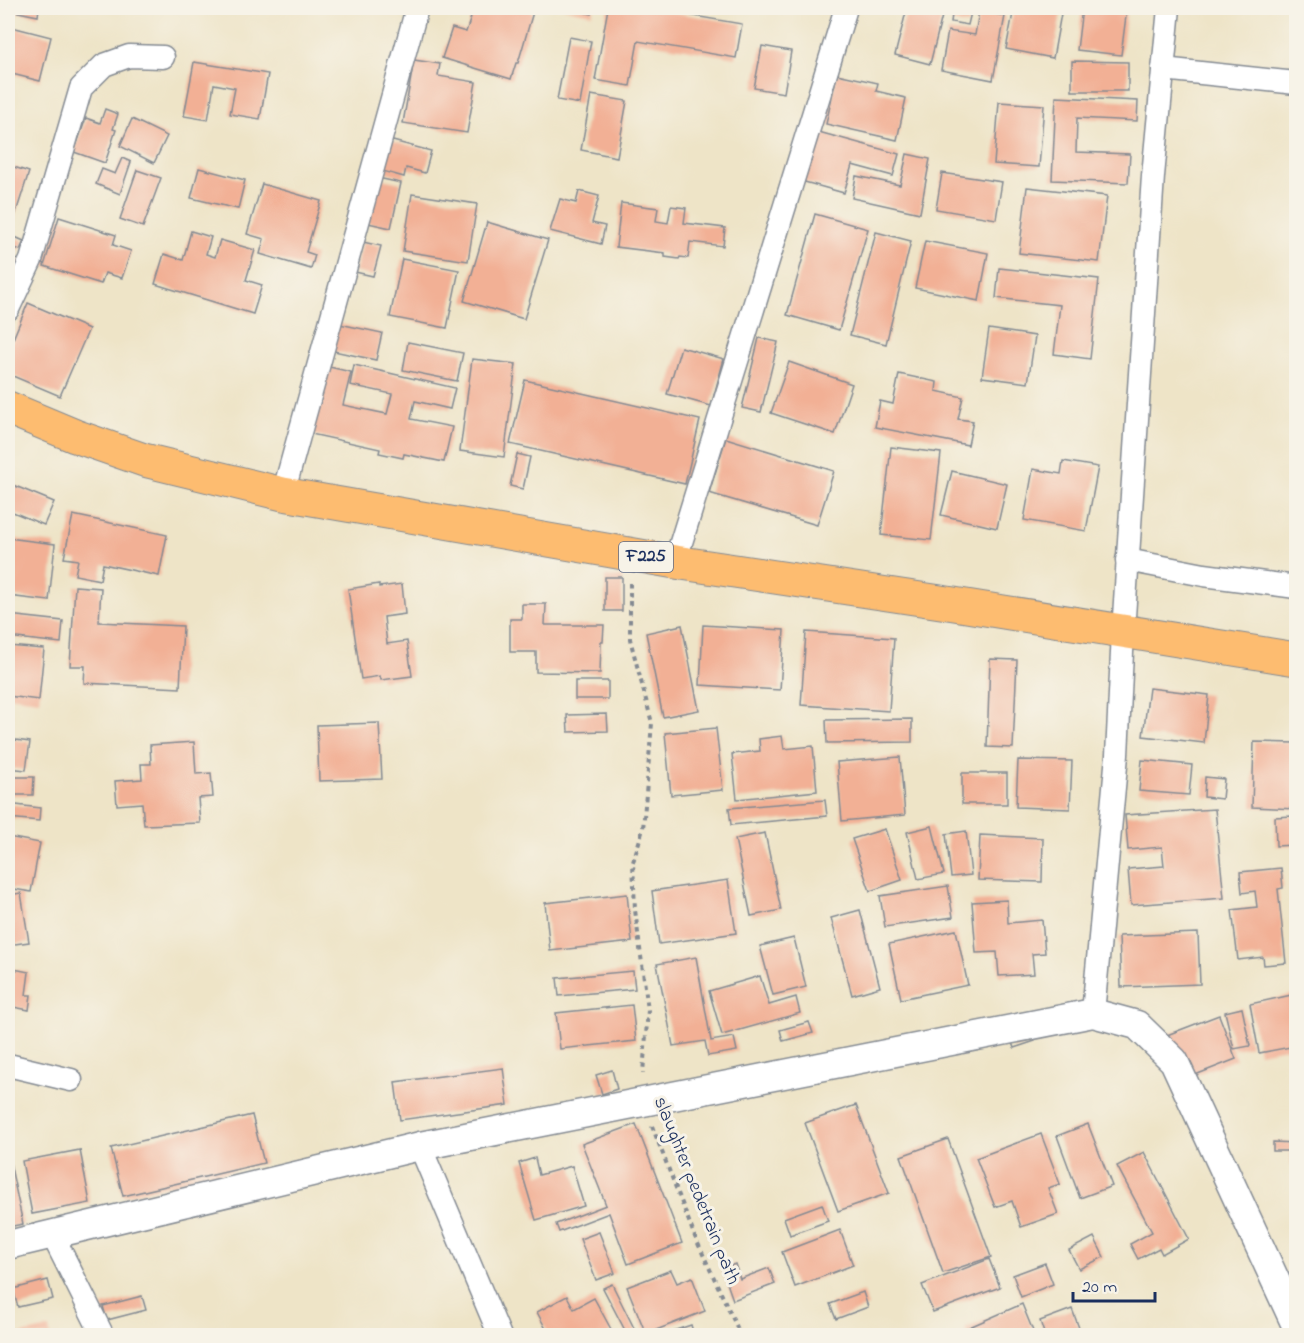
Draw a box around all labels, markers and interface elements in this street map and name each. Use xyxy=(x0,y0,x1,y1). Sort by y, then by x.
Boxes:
road number: F225 xyxy=(619,542,673,572)
street label: slaughter pedetrain path xyxy=(644,1093,747,1290)
scale bar xyxy=(1073,1265,1156,1303)
text: 20 m xyxy=(1082,1275,1117,1301)

